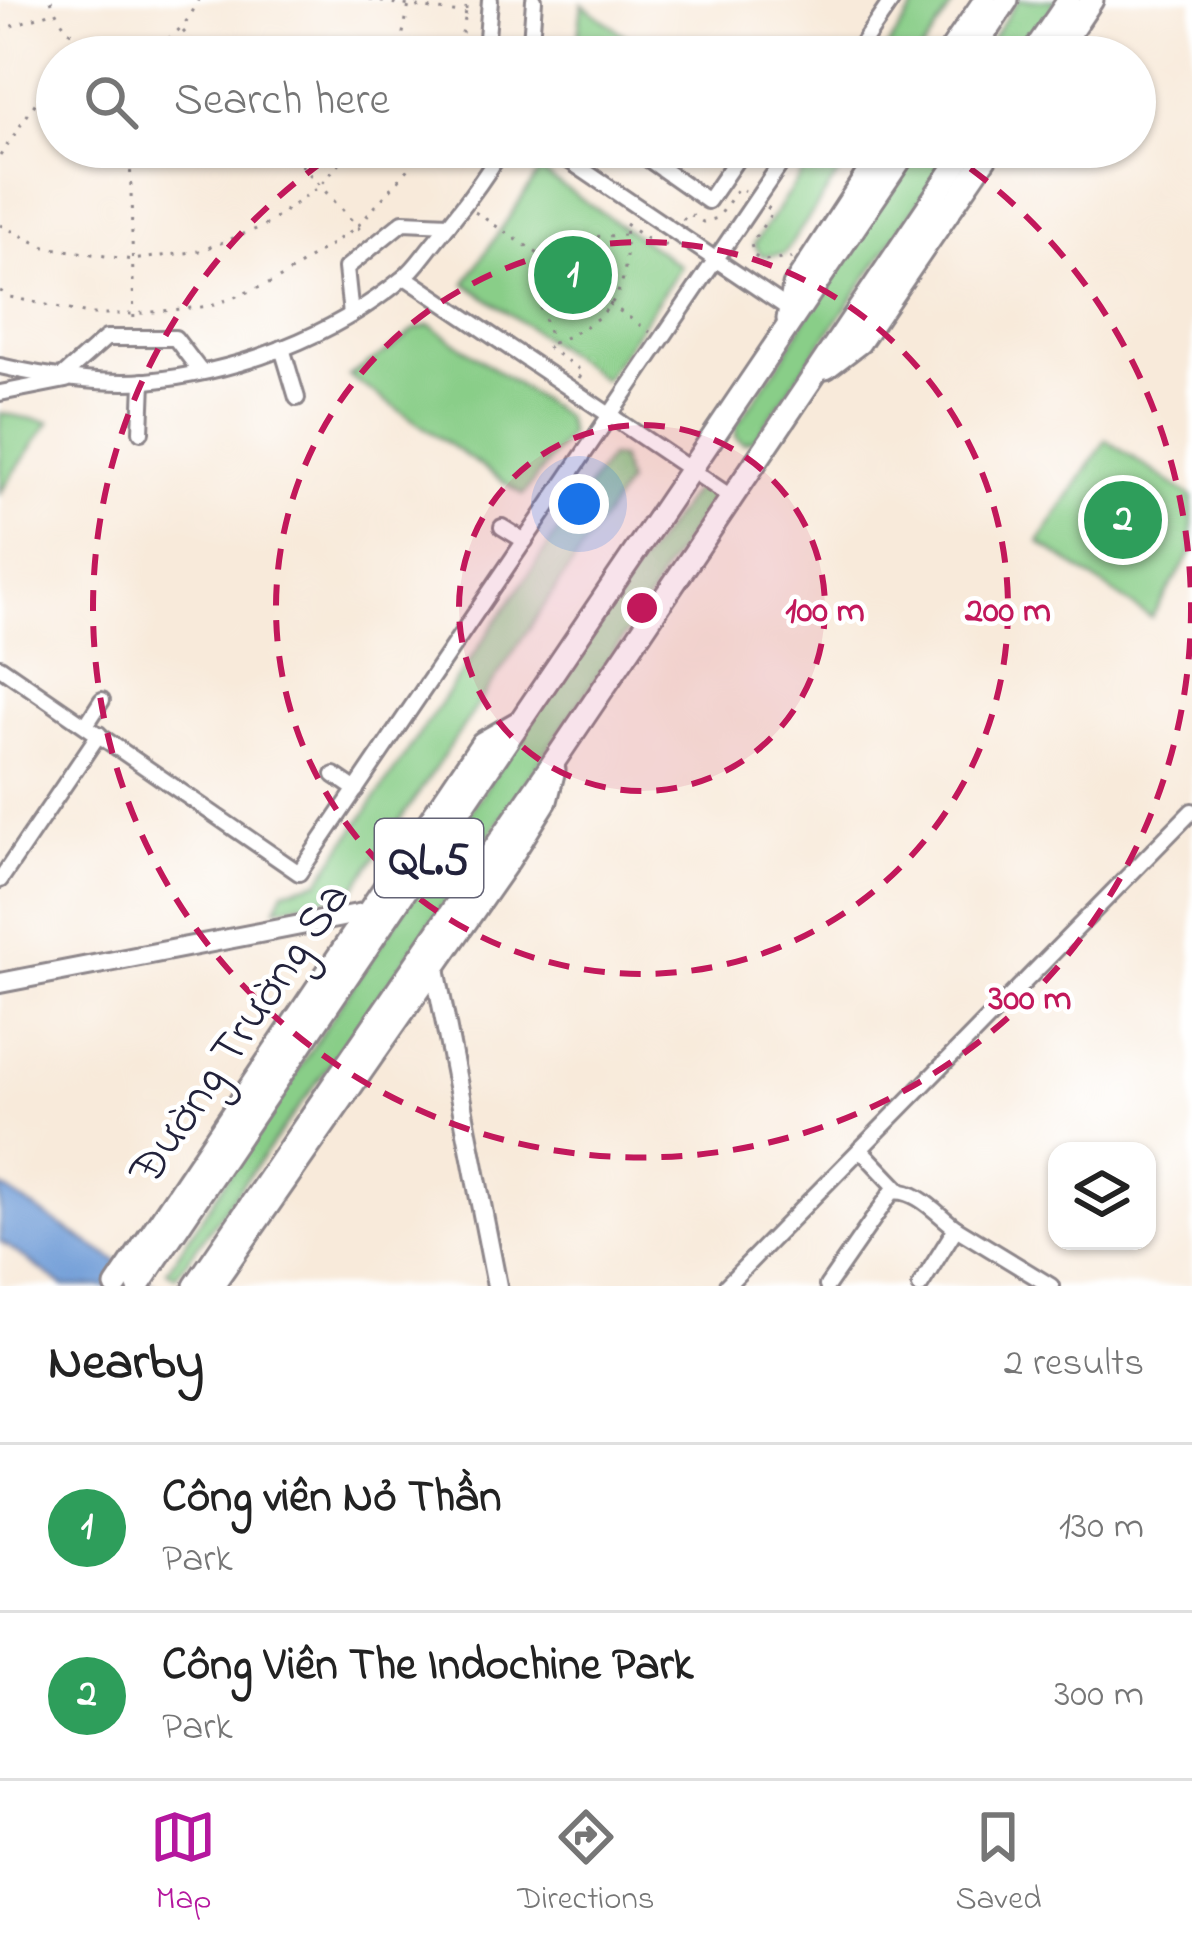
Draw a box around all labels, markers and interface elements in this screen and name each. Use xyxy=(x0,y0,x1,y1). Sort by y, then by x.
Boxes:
search box xyxy=(36,36,1156,168)
icon: search xyxy=(78,69,144,135)
text: Search here xyxy=(174,69,390,135)
pin: 1 xyxy=(534,230,612,320)
your location xyxy=(549,474,609,534)
pin: 2 xyxy=(1084,475,1162,565)
text: 100 m xyxy=(785,586,865,639)
text: 200 m xyxy=(964,586,1051,639)
centre of rings xyxy=(621,587,663,629)
road number: QL.5 xyxy=(375,819,483,897)
street label: Đường Trường Sa xyxy=(113,869,370,1202)
text: 300 m xyxy=(988,974,1072,1027)
map controls xyxy=(1048,1142,1156,1250)
button: layers xyxy=(1048,1142,1156,1250)
text: Nearby xyxy=(48,1327,204,1402)
text: 2 results xyxy=(1004,1336,1144,1393)
text: Công viên Nỏ Thần xyxy=(162,1466,502,1532)
text: 1 xyxy=(81,1499,93,1556)
text: 130 m xyxy=(1059,1499,1144,1556)
text: Park xyxy=(162,1532,232,1589)
text: Công Viên The Indochine Park xyxy=(162,1634,693,1700)
text: 2 xyxy=(77,1667,97,1724)
text: 300 m xyxy=(1054,1667,1144,1724)
text: Park xyxy=(162,1700,232,1757)
tab: Map xyxy=(150,1804,216,1924)
tab: Directions xyxy=(517,1804,655,1924)
tab: Saved xyxy=(955,1804,1042,1924)

